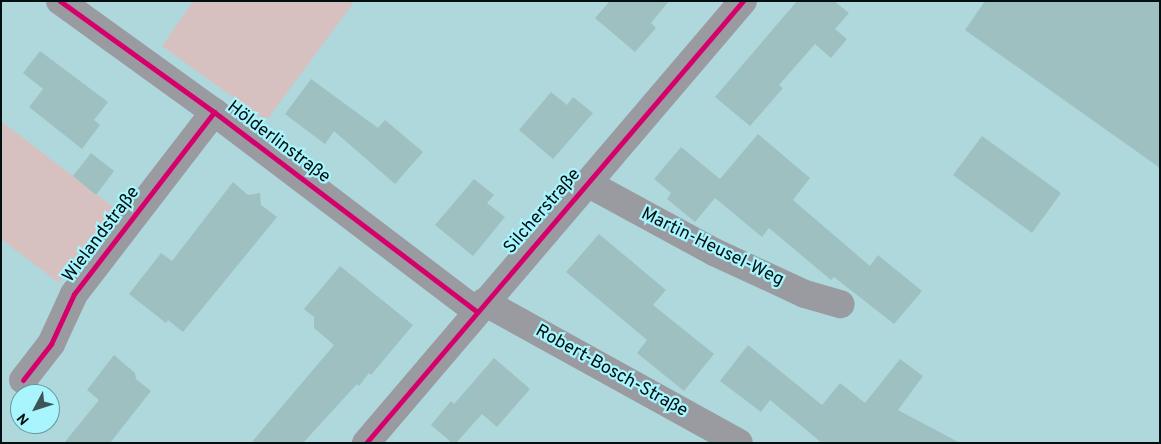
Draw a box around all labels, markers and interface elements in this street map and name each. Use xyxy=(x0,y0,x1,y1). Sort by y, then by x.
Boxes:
street label: Hölderlinstraße xyxy=(222,97,334,189)
street label: Silcherstraße xyxy=(500,165,586,259)
street label: Wielandstraße xyxy=(59,183,145,287)
street label: Martin-Heusel-Weg xyxy=(637,204,787,292)
street label: Robert-Bosch-Straße xyxy=(531,321,691,423)
north arrow xyxy=(10,384,60,434)
text: N xyxy=(14,409,34,428)

